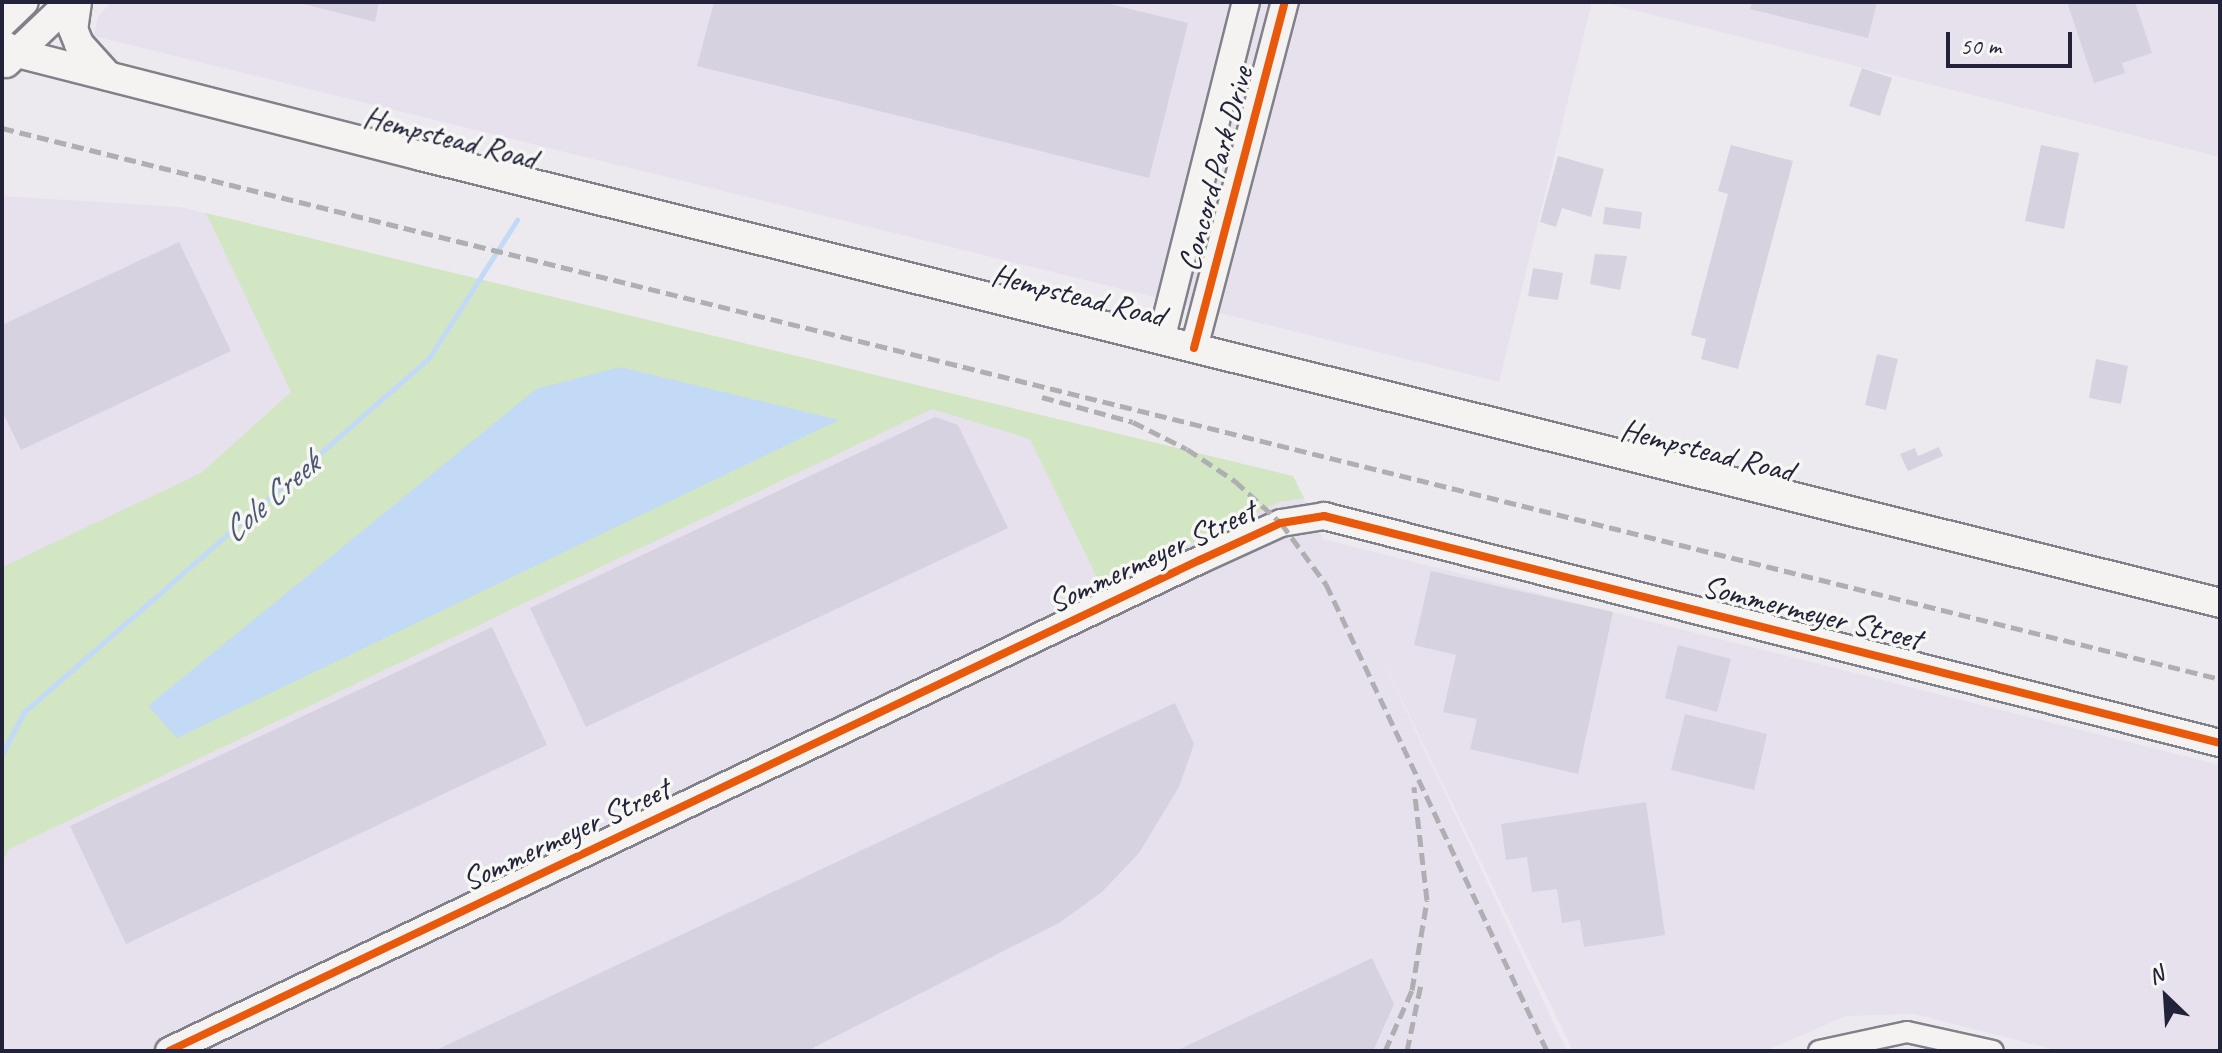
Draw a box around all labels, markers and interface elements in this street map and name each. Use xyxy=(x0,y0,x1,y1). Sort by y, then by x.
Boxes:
scale bar xyxy=(1950,16,2076,66)
text: 50 m xyxy=(1960,31,2001,61)
street label: Concord Park Drive xyxy=(1170,62,1262,276)
street label: Hempstead Road xyxy=(359,98,541,178)
street label: Hempstead Road xyxy=(987,256,1169,336)
street label: Hempstead Road xyxy=(1616,411,1798,491)
water label: Cole Creek xyxy=(213,444,327,550)
street label: Sommermeyer Street xyxy=(1042,492,1262,622)
street label: Sommermeyer Street xyxy=(1698,567,1926,659)
street label: Sommermeyer Street xyxy=(456,770,676,900)
north arrow xyxy=(2126,957,2206,1037)
text: N xyxy=(2144,960,2168,991)

